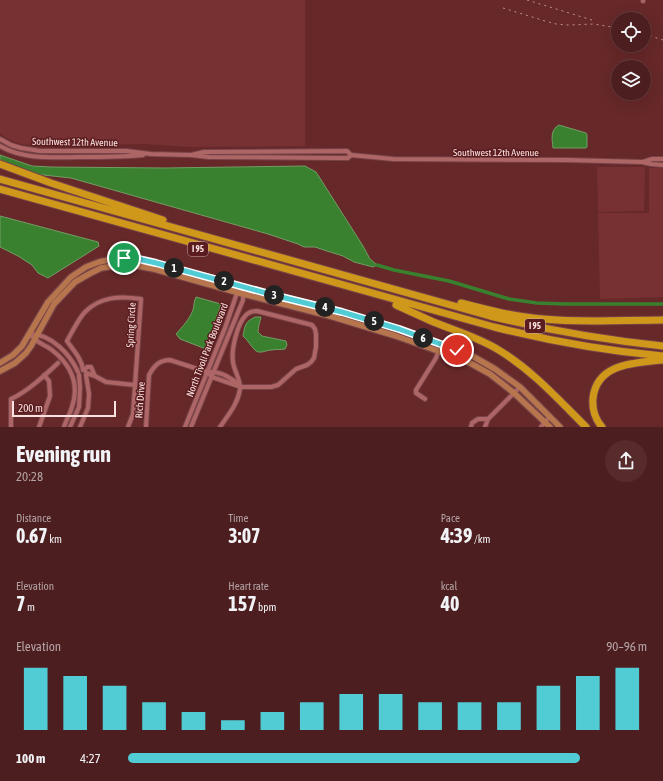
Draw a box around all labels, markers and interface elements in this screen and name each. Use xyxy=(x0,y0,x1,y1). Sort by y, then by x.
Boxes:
map controls xyxy=(611,12,651,100)
button: locate xyxy=(611,12,651,52)
button: layers xyxy=(611,60,651,100)
street label: Southwest 12th Avenue xyxy=(32,136,118,148)
street label: Southwest 12th Avenue xyxy=(453,147,539,158)
pin xyxy=(107,241,141,275)
road number: I 95 xyxy=(188,242,208,256)
icon: arrive xyxy=(113,247,135,269)
pin: 1 xyxy=(164,258,184,278)
text: 1 xyxy=(171,262,177,274)
pin: 2 xyxy=(214,271,234,291)
text: 2 xyxy=(221,275,227,287)
pin: 3 xyxy=(264,285,284,305)
text: 3 xyxy=(271,289,277,301)
pin: 4 xyxy=(315,297,335,317)
street label: North Tivoli Park Boulevard xyxy=(184,301,230,399)
text: 4 xyxy=(322,301,328,313)
street label: Spring Circle xyxy=(124,302,138,348)
pin: 5 xyxy=(364,311,384,331)
text: 5 xyxy=(371,315,377,327)
road number: I 95 xyxy=(525,319,545,333)
pin: 6 xyxy=(413,328,433,348)
text: 6 xyxy=(420,332,426,344)
pin xyxy=(440,333,474,367)
icon: check xyxy=(446,339,468,361)
street label: Rich Drive xyxy=(133,381,147,419)
scale bar xyxy=(12,399,116,418)
text: 200 m xyxy=(18,402,43,414)
button: share xyxy=(605,440,647,482)
text: Evening run xyxy=(16,441,111,467)
text: 20:28 xyxy=(16,469,43,484)
text: Distance xyxy=(16,512,51,524)
text: Time xyxy=(228,512,248,524)
text: Pace xyxy=(441,512,460,524)
text: 0.67 xyxy=(16,524,48,547)
text: 3:07 xyxy=(228,524,261,547)
text: 4:39 xyxy=(441,524,472,547)
text: km xyxy=(48,533,62,545)
text: /km xyxy=(472,533,490,545)
text: Elevation xyxy=(16,580,54,592)
text: Heart rate xyxy=(228,580,269,592)
text: kcal xyxy=(441,580,457,592)
text: 7 xyxy=(16,592,25,615)
text: 157 xyxy=(228,592,257,615)
text: 40 xyxy=(441,592,459,615)
text: m xyxy=(25,601,35,613)
text: bpm xyxy=(257,601,276,613)
text: Elevation xyxy=(16,639,61,654)
text: 90–96 m xyxy=(606,639,647,654)
text: 100 m xyxy=(16,751,45,766)
text: 4:27 xyxy=(80,751,101,766)

